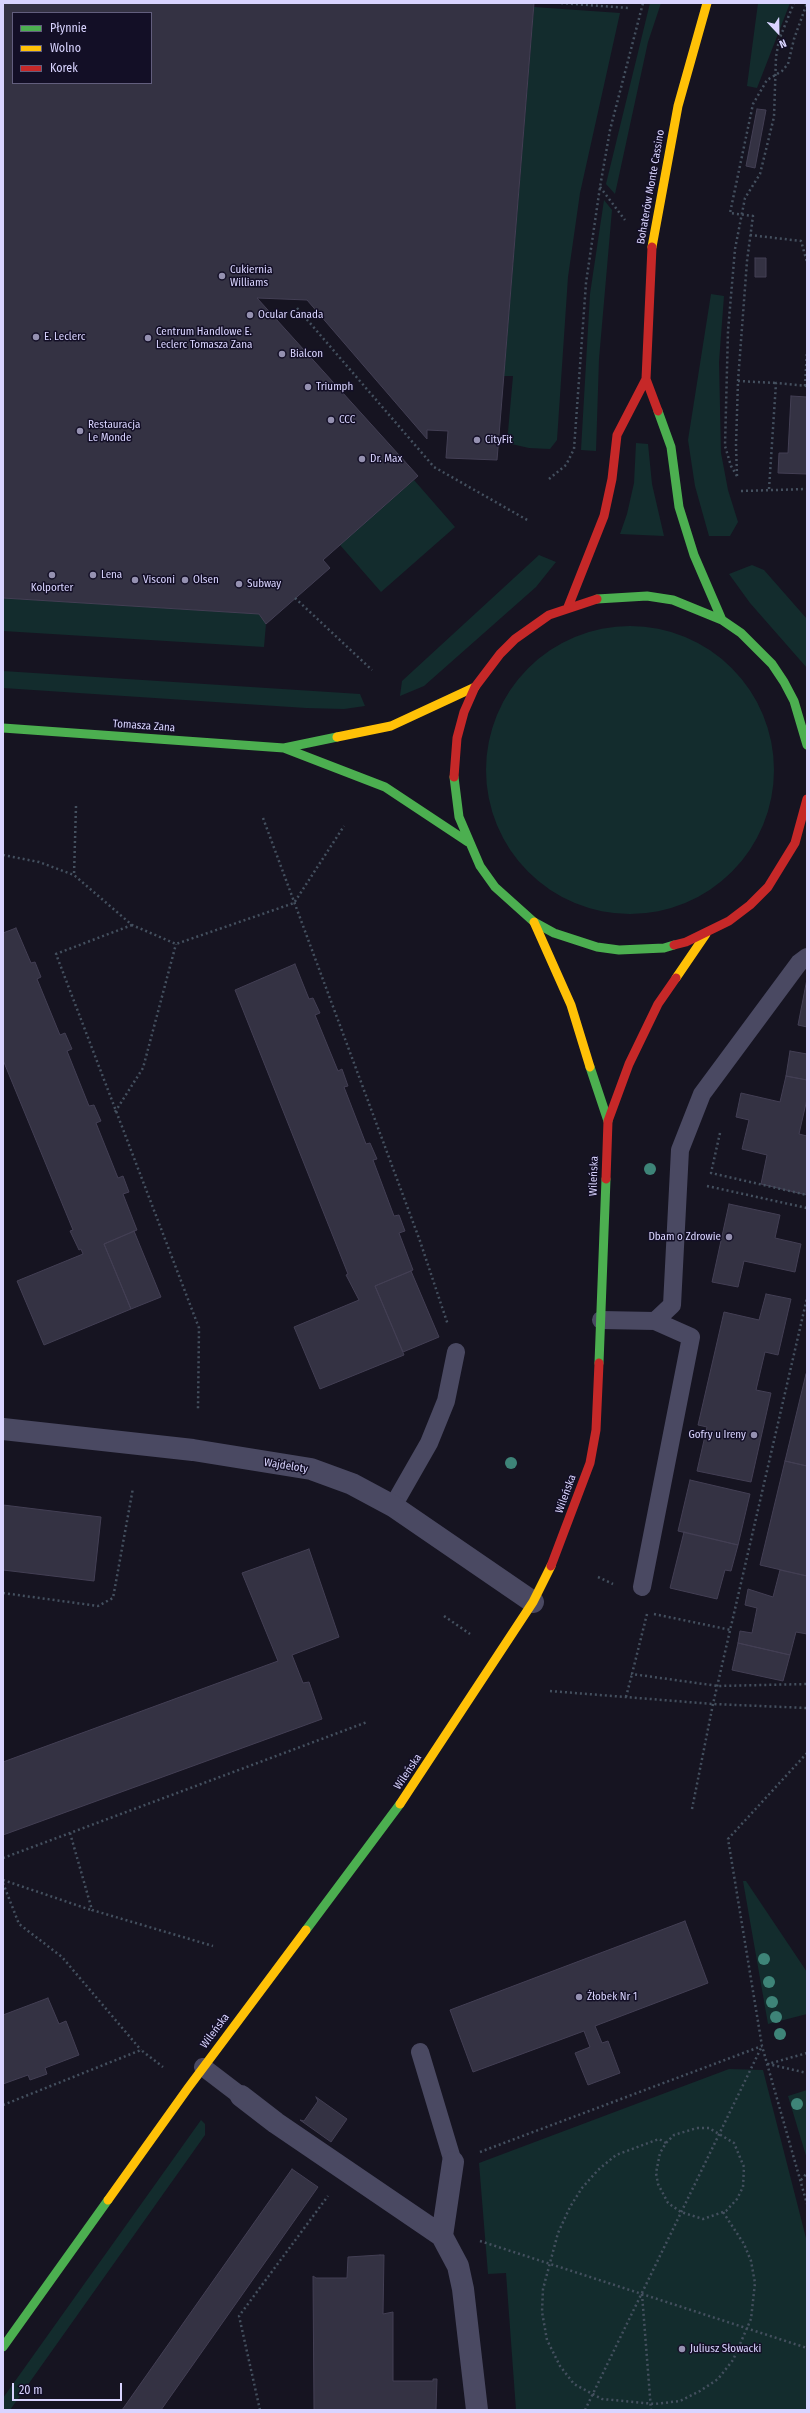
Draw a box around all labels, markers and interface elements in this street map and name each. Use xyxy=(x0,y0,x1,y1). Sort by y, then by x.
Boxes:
legend xyxy=(12,12,152,84)
north arrow xyxy=(758,12,798,52)
text: Płynnie xyxy=(50,21,87,35)
text: N xyxy=(777,36,788,51)
text: Wolno xyxy=(50,41,81,55)
text: Korek xyxy=(50,61,78,75)
street label: Bohaterów Monte Cassino xyxy=(634,129,668,245)
place label: Cukiernia Williams xyxy=(230,263,272,289)
marker: Cukiernia Williams xyxy=(217,271,227,281)
place label: Ocular Canada xyxy=(258,308,323,322)
marker: Ocular Canada xyxy=(245,310,255,320)
place label: Centrum Handlowe E. Leclerc Tomasza Zana xyxy=(156,325,252,351)
place label: E. Leclerc xyxy=(44,330,85,344)
marker: E. Leclerc xyxy=(31,332,41,342)
marker: Centrum Handlowe E. Leclerc Tomasza Zana xyxy=(143,333,153,343)
place label: Bialcon xyxy=(290,347,323,361)
marker: Bialcon xyxy=(277,349,287,359)
place label: Triumph xyxy=(316,380,353,394)
marker: Triumph xyxy=(303,382,313,392)
place label: CCC xyxy=(339,413,355,427)
marker: CCC xyxy=(326,415,336,425)
place label: Restauracja Le Monde xyxy=(88,418,140,444)
marker: Restauracja Le Monde xyxy=(75,426,85,436)
place label: CityFit xyxy=(485,433,513,447)
marker: CityFit xyxy=(472,435,482,445)
place label: Dr. Max xyxy=(370,452,402,466)
marker: Dr. Max xyxy=(357,454,367,464)
place label: Lena xyxy=(101,568,122,582)
marker: Kolporter xyxy=(47,570,57,580)
marker: Lena xyxy=(88,570,98,580)
place label: Visconi xyxy=(143,573,175,587)
place label: Olsen xyxy=(193,573,219,587)
marker: Visconi xyxy=(130,575,140,585)
marker: Olsen xyxy=(180,575,190,585)
place label: Subway xyxy=(247,577,281,591)
marker: Subway xyxy=(234,579,244,589)
place label: Kolporter xyxy=(31,581,73,595)
street label: Tomasza Zana xyxy=(112,717,176,735)
street label: Wileńska xyxy=(587,1156,601,1196)
place label: Dbam o Zdrowie xyxy=(648,1230,721,1244)
marker: Dbam o Zdrowie xyxy=(724,1232,734,1242)
place label: Gofry u Ireny xyxy=(688,1428,746,1442)
marker: Gofry u Ireny xyxy=(749,1430,759,1440)
street label: Wajdeloty xyxy=(263,1456,309,1476)
street label: Wileńska xyxy=(553,1473,579,1515)
street label: Wileńska xyxy=(391,1752,425,1792)
place label: Żłobek Nr 1 xyxy=(587,1990,637,2004)
marker: Żłobek Nr 1 xyxy=(574,1992,584,2002)
street label: Wileńska xyxy=(198,2011,232,2051)
place label: Juliusz Słowacki xyxy=(690,2342,761,2356)
marker: Juliusz Słowacki xyxy=(677,2344,687,2354)
scale bar xyxy=(14,2375,124,2401)
text: 20 m xyxy=(19,2383,43,2397)

